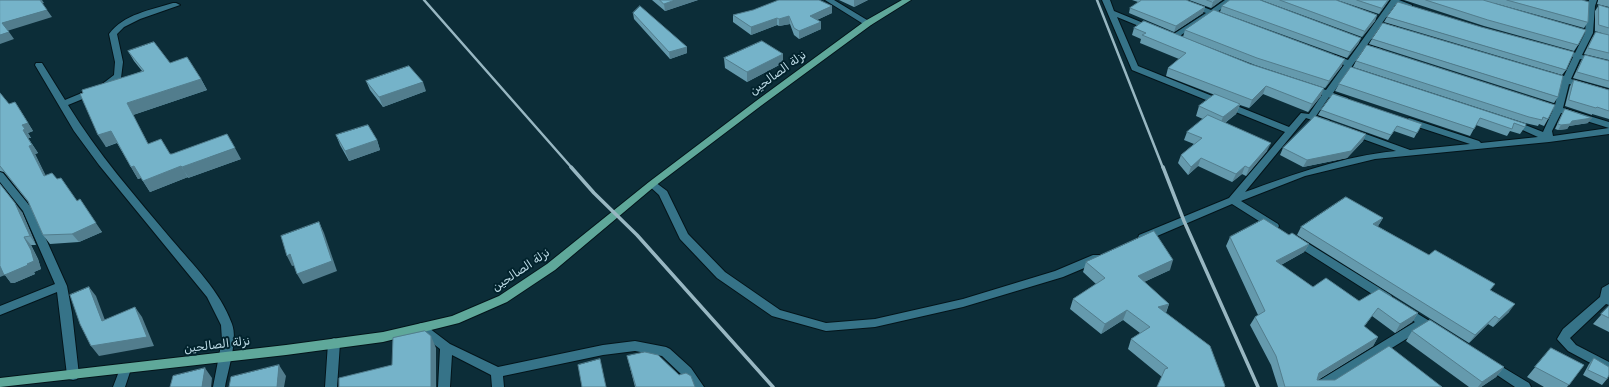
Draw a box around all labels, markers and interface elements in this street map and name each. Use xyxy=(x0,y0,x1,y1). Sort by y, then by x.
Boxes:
street label: نزلة الصالحين xyxy=(747,48,809,98)
street label: نزلة الصالحين xyxy=(489,245,553,295)
street label: نزلة الصالحين xyxy=(183,334,251,356)

